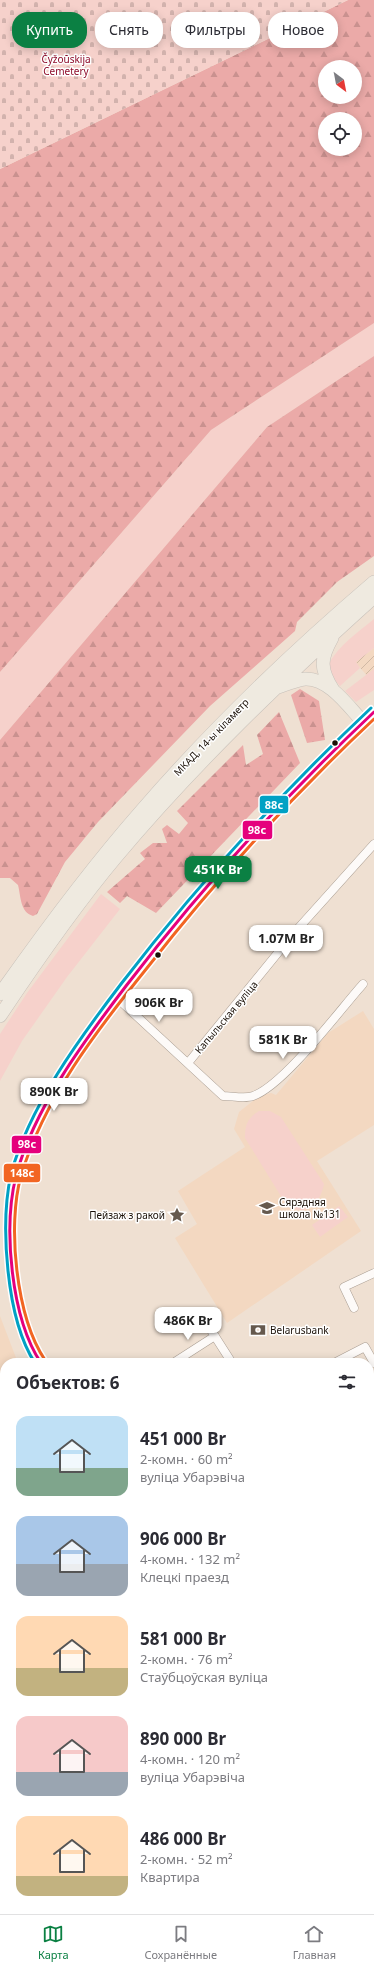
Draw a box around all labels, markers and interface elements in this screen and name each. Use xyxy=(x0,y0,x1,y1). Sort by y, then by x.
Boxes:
chip: Купить xyxy=(12,12,87,48)
chip: Снять xyxy=(95,12,163,48)
chip: Фильтры xyxy=(171,12,260,48)
chip: Новое xyxy=(268,12,338,48)
park label: Čyžoŭskija Cemetery xyxy=(41,52,91,78)
north arrow xyxy=(318,60,362,104)
map controls xyxy=(318,60,362,156)
button: locate xyxy=(318,112,362,156)
street label: МКАД, 14-ы кіламетр xyxy=(170,695,252,779)
unlabelled marker xyxy=(330,738,340,748)
line badge: 88с xyxy=(259,795,289,814)
text: 88с xyxy=(265,797,283,812)
line badge: 98с xyxy=(242,820,273,840)
text: 98с xyxy=(248,822,266,837)
pin: 451K Br xyxy=(181,856,255,890)
text: 451K Br xyxy=(194,860,242,878)
pin: 1.07M Br xyxy=(245,925,327,959)
text: 1.07M Br xyxy=(258,929,314,947)
unlabelled marker xyxy=(153,950,163,960)
street label: Капыльская вуліца xyxy=(191,978,261,1056)
pin: 906K Br xyxy=(122,989,196,1023)
text: 906K Br xyxy=(135,993,183,1011)
pin: 581K Br xyxy=(246,1026,320,1060)
text: 581K Br xyxy=(259,1030,307,1048)
pin: 890K Br xyxy=(17,1078,91,1112)
text: 890K Br xyxy=(30,1082,78,1100)
line badge: 98с xyxy=(11,1135,42,1154)
text: 98с xyxy=(18,1136,36,1151)
line badge: 148с xyxy=(3,1163,41,1183)
text: 148с xyxy=(10,1165,35,1180)
place label: Сярэдняя школа №131 xyxy=(279,1195,340,1221)
school or university icon: Сярэдняя школа №131 xyxy=(258,1199,276,1217)
place icon: Пейзаж з ракой xyxy=(168,1206,186,1224)
place label: Пейзаж з ракой xyxy=(89,1208,165,1222)
pin: 486K Br xyxy=(151,1307,225,1341)
text: 486K Br xyxy=(164,1311,212,1329)
bank icon: Belarusbank xyxy=(249,1321,267,1339)
place label: Belarusbank xyxy=(270,1323,329,1337)
text: Объектов: 6 xyxy=(16,1371,119,1394)
icon: filters xyxy=(336,1371,358,1393)
text: 451 000 Br xyxy=(140,1427,226,1450)
icon: home xyxy=(48,1432,96,1480)
text: 2-комн. · 60 m² xyxy=(140,1450,233,1468)
text: вуліца Убарэвіча xyxy=(140,1468,245,1486)
text: 906 000 Br xyxy=(140,1527,226,1550)
icon: home xyxy=(48,1532,96,1580)
text: 4-комн. · 132 m² xyxy=(140,1550,240,1568)
text: Клецкі праезд xyxy=(140,1568,229,1586)
text: 581 000 Br xyxy=(140,1627,226,1650)
icon: home xyxy=(48,1632,96,1680)
text: 2-комн. · 76 m² xyxy=(140,1650,233,1668)
text: Стаўбцоўская вуліца xyxy=(140,1668,268,1686)
text: 890 000 Br xyxy=(140,1727,226,1750)
icon: home xyxy=(48,1732,96,1780)
text: 4-комн. · 120 m² xyxy=(140,1750,240,1768)
text: вуліца Убарэвіча xyxy=(140,1768,245,1786)
text: 486 000 Br xyxy=(140,1827,226,1850)
icon: home xyxy=(48,1832,96,1880)
text: 2-комн. · 52 m² xyxy=(140,1850,233,1868)
text: Квартира xyxy=(140,1868,200,1886)
tab: Карта xyxy=(38,1923,69,1962)
tab: Сохранённые xyxy=(144,1923,217,1962)
tab: Главная xyxy=(293,1923,336,1962)

